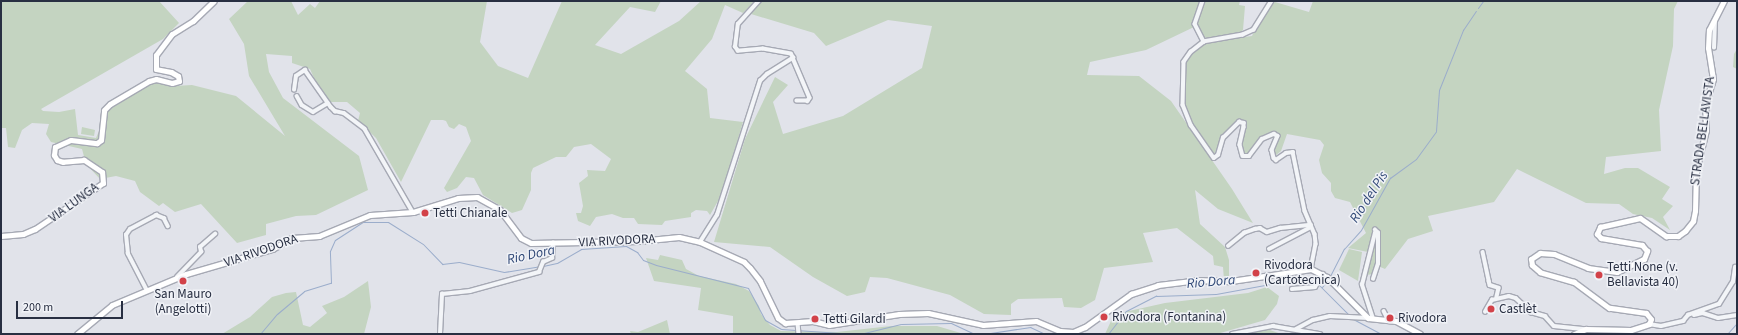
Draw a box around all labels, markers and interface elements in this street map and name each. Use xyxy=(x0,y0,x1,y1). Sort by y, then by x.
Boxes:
street label: STRADA BELLAVISTA xyxy=(1688,75,1718,187)
water label: Rio del Pis xyxy=(1346,168,1392,226)
street label: VIA LUNGA xyxy=(46,180,102,226)
place label: Tetti Chianale xyxy=(433,205,507,221)
marker: Tetti Chianale xyxy=(420,208,430,218)
street label: VIA RIVODORA xyxy=(222,231,300,271)
street label: VIA RIVODORA xyxy=(578,231,656,251)
water label: Rio Dora xyxy=(505,242,557,268)
place label: Rivodora (Cartotecnica) xyxy=(1264,258,1341,289)
place label: Tetti None (v. Bellavista 40) xyxy=(1607,260,1679,291)
marker: Rivodora (Cartotecnica) xyxy=(1251,268,1261,278)
marker: Tetti None (v. Bellavista 40) xyxy=(1594,270,1604,280)
water label: Rio Dora xyxy=(1186,272,1236,292)
marker: San Mauro (Angelotti) xyxy=(178,276,188,286)
place label: San Mauro (Angelotti) xyxy=(154,287,212,318)
scale bar xyxy=(18,293,125,319)
text: 200 m xyxy=(23,299,53,316)
place label: Castlèt xyxy=(1499,301,1537,317)
marker: Castlèt xyxy=(1486,304,1496,314)
place label: Rivodora (Fontanina) xyxy=(1112,309,1226,325)
place label: Rivodora xyxy=(1398,310,1447,326)
place label: Tetti Gilardi xyxy=(823,311,886,327)
marker: Rivodora (Fontanina) xyxy=(1099,312,1109,322)
marker: Rivodora xyxy=(1385,313,1395,323)
marker: Tetti Gilardi xyxy=(810,314,820,324)

